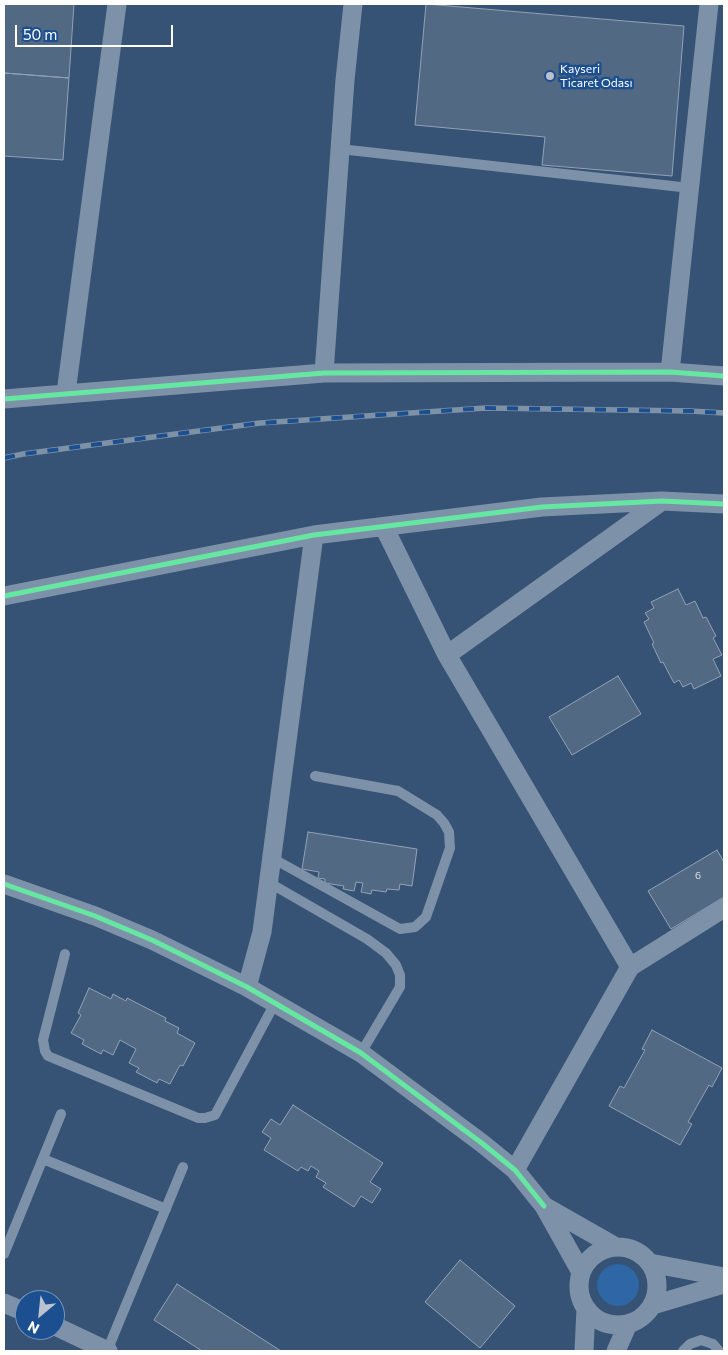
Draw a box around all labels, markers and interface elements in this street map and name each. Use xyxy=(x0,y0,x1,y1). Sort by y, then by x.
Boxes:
scale bar xyxy=(18,15,175,47)
text: 50 m xyxy=(23,25,57,43)
place label: Kayseri Ticaret Odası xyxy=(560,62,633,90)
marker: Kayseri Ticaret Odası xyxy=(544,70,556,82)
house number: 6 xyxy=(695,870,701,882)
north arrow xyxy=(15,1290,65,1340)
text: N xyxy=(25,1318,42,1338)

